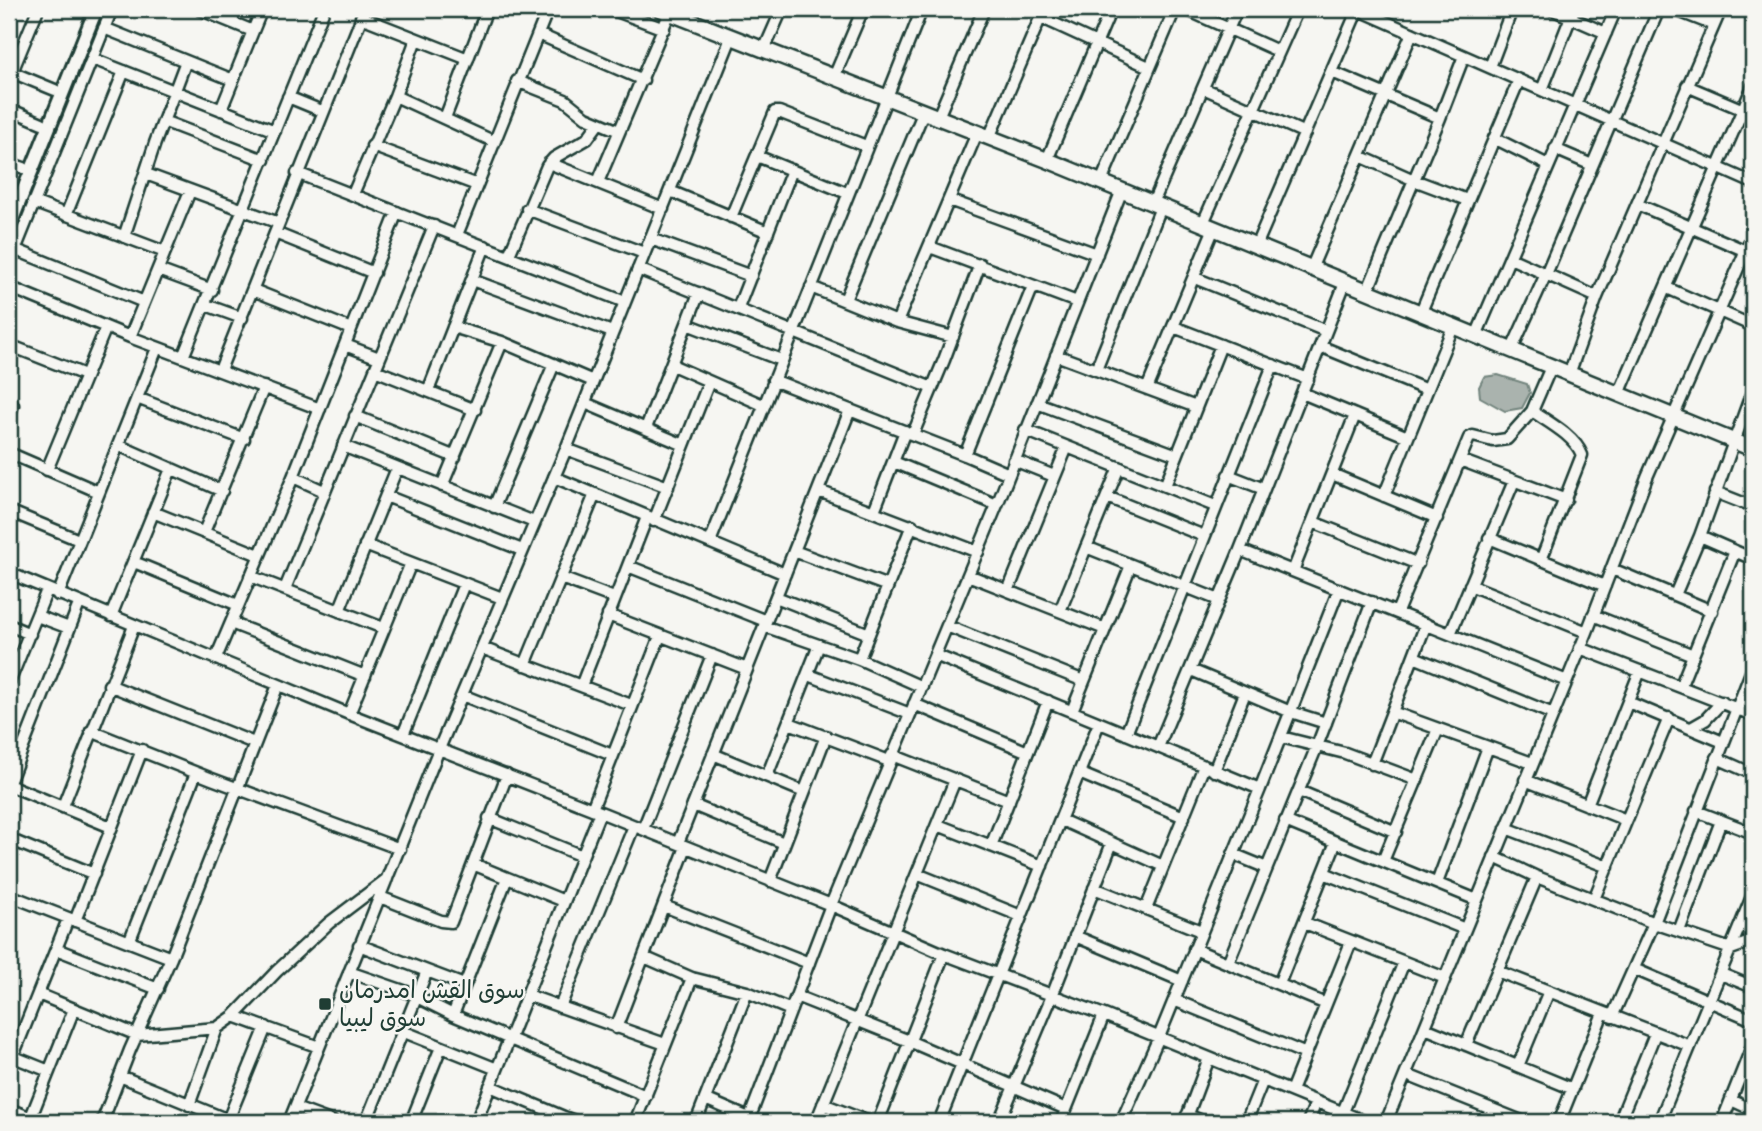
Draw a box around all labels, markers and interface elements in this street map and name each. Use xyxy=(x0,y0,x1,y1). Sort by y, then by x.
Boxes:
place label: سوق القش امدرمان سوق ليبيا xyxy=(339,979,525,1036)
marker: سوق القش امدرمان سوق ليبيا xyxy=(317,996,333,1012)

